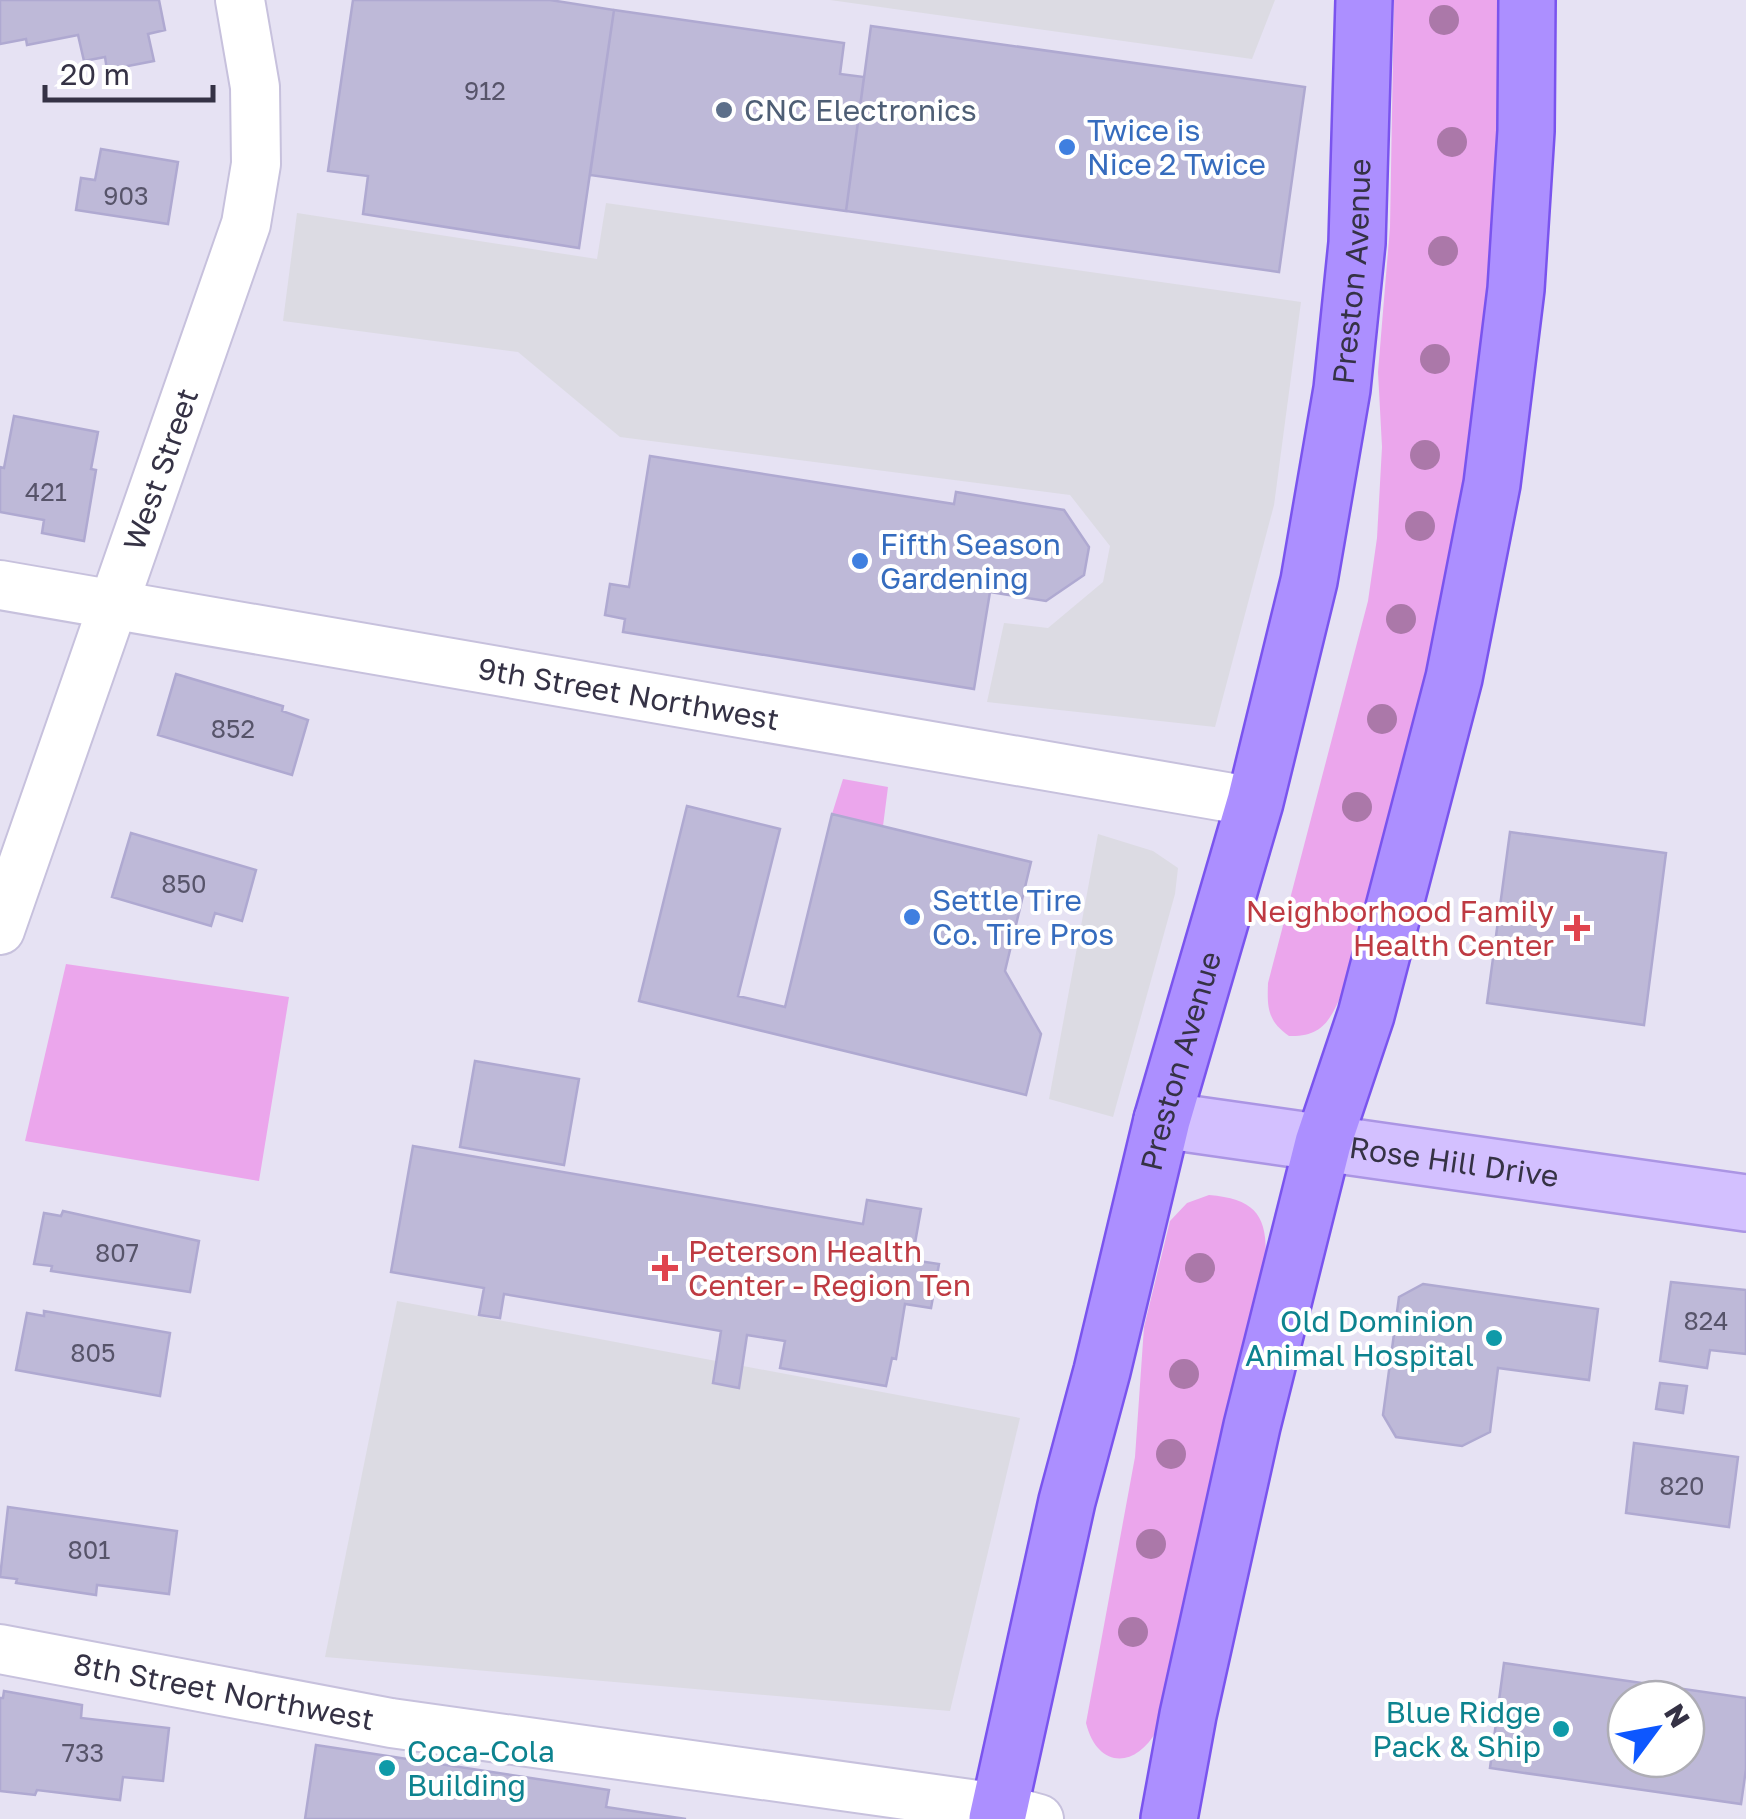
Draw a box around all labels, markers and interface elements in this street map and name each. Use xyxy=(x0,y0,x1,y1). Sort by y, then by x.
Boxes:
scale bar xyxy=(45,40,212,102)
text: 20 m xyxy=(60,56,130,92)
house number: 912 xyxy=(464,75,506,106)
place label: CNC Electronics xyxy=(744,92,977,128)
marker: CNC Electronics xyxy=(713,99,735,121)
place label: Twice is Nice 2 Twice xyxy=(1087,112,1266,182)
marker: Twice is Nice 2 Twice xyxy=(1056,136,1078,158)
street label: Preston Avenue xyxy=(1325,158,1377,386)
house number: 903 xyxy=(103,180,149,211)
street label: West Street xyxy=(116,383,205,555)
house number: 421 xyxy=(25,476,67,507)
place label: Fifth Season Gardening xyxy=(880,526,1061,596)
marker: Fifth Season Gardening xyxy=(849,550,871,572)
street label: 9th Street Northwest xyxy=(475,650,782,737)
house number: 852 xyxy=(211,713,255,744)
house number: 850 xyxy=(161,868,207,899)
place label: Settle Tire Co. Tire Pros xyxy=(932,882,1114,952)
place label: Neighborhood Family Health Center xyxy=(1246,893,1554,963)
marker: Settle Tire Co. Tire Pros xyxy=(901,906,923,928)
marker: Neighborhood Family Health Center xyxy=(1564,915,1590,941)
street label: Preston Avenue xyxy=(1133,947,1228,1174)
street label: Rose Hill Drive xyxy=(1347,1129,1561,1194)
place label: Peterson Health Center - Region Ten xyxy=(688,1233,971,1303)
house number: 807 xyxy=(95,1237,139,1268)
marker: Peterson Health Center - Region Ten xyxy=(652,1255,678,1281)
place label: Old Dominion Animal Hospital xyxy=(1245,1303,1474,1373)
house number: 824 xyxy=(1683,1305,1729,1336)
marker: Old Dominion Animal Hospital xyxy=(1483,1327,1505,1349)
house number: 805 xyxy=(70,1337,116,1368)
house number: 820 xyxy=(1659,1470,1705,1501)
house number: 801 xyxy=(68,1534,110,1565)
street label: 8th Street Northwest xyxy=(71,1645,377,1737)
north arrow xyxy=(1606,1679,1706,1779)
place label: Blue Ridge Pack & Ship xyxy=(1372,1694,1541,1764)
text: N xyxy=(1658,1698,1697,1733)
marker: Blue Ridge Pack & Ship xyxy=(1550,1718,1572,1740)
place label: Coca-Cola Building xyxy=(407,1733,555,1803)
house number: 733 xyxy=(62,1737,104,1768)
marker: Coca-Cola Building xyxy=(376,1757,398,1779)

